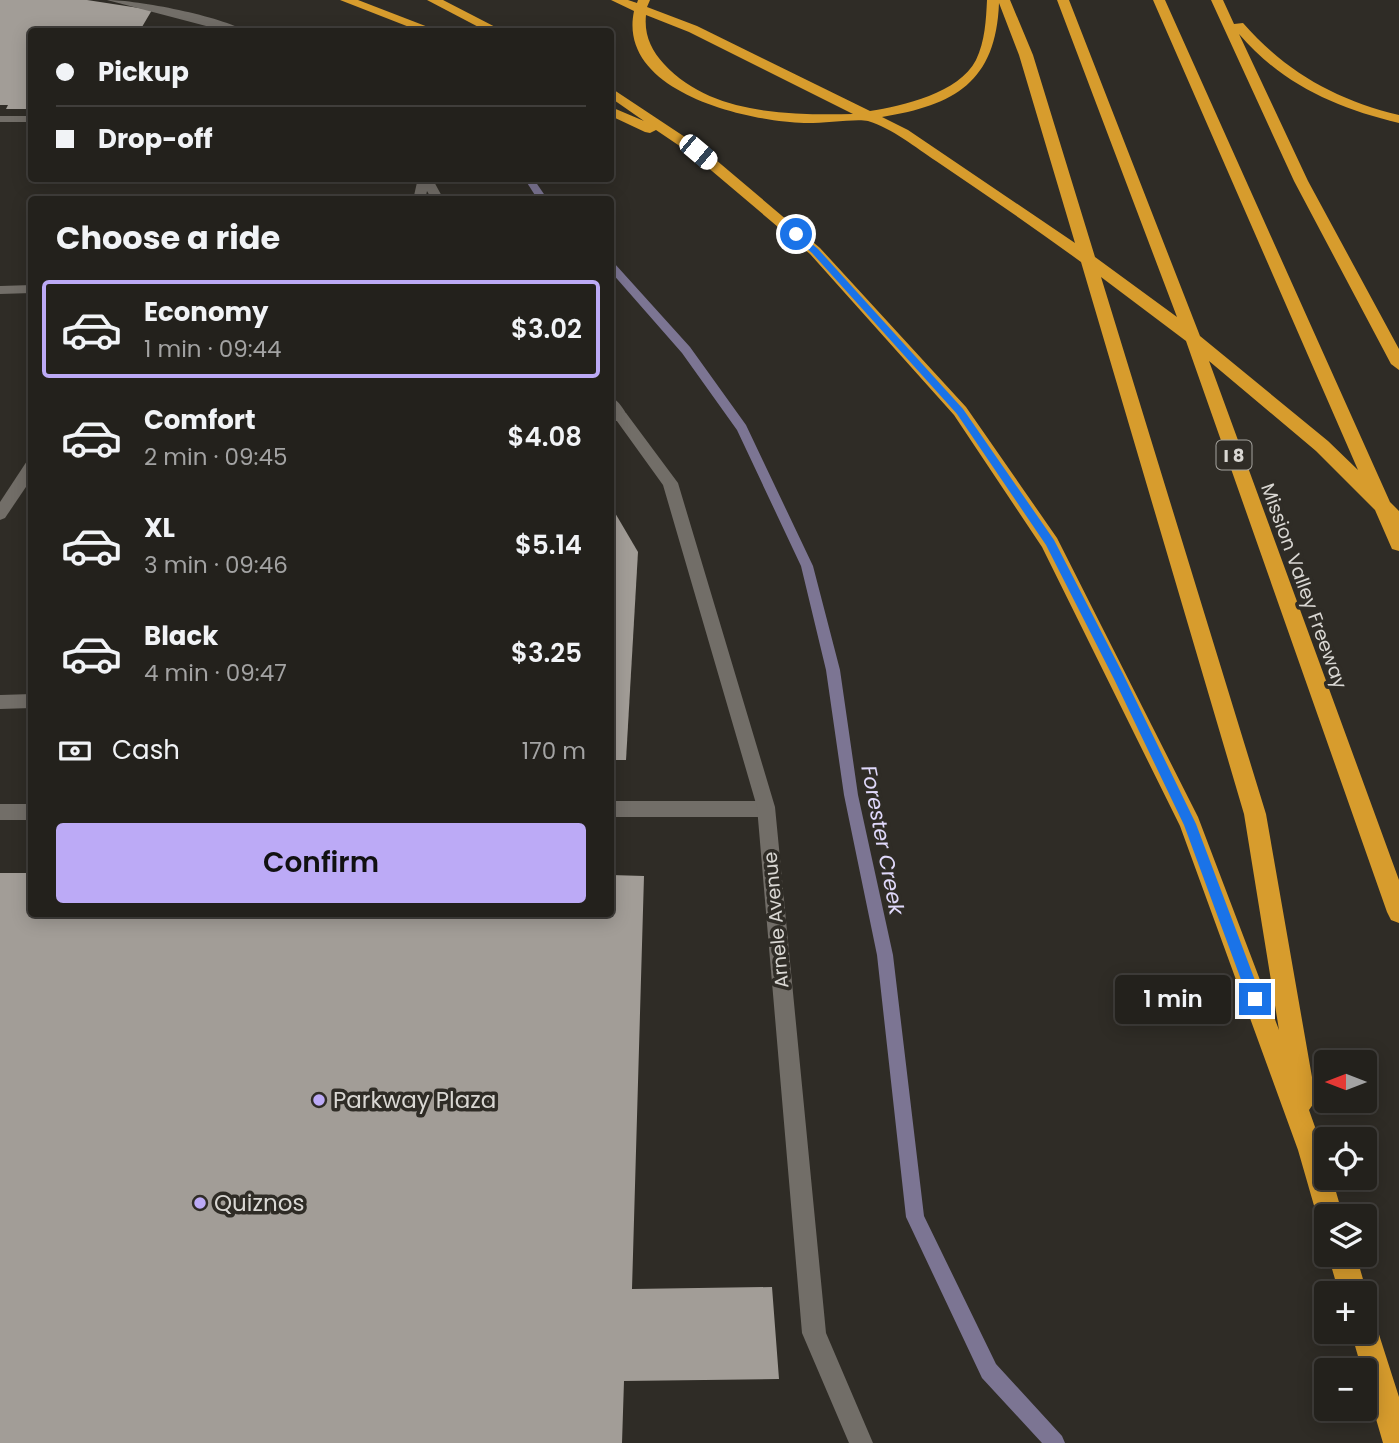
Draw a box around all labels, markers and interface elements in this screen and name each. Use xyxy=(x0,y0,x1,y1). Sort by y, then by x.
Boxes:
text: Pickup xyxy=(98,54,189,90)
text: Drop-off xyxy=(98,121,213,157)
car xyxy=(676,130,721,174)
text: Choose a ride xyxy=(56,215,280,260)
route start xyxy=(780,218,812,250)
text: Economy xyxy=(144,294,268,330)
icon: car xyxy=(60,298,123,361)
text: $3.02 xyxy=(511,311,582,347)
text: 1 min · 09:44 xyxy=(144,333,282,365)
text: Comfort xyxy=(144,402,256,438)
icon: car xyxy=(60,406,123,469)
text: $4.08 xyxy=(508,419,582,455)
road number: I 8 xyxy=(1216,440,1252,470)
text: 2 min · 09:45 xyxy=(144,441,287,473)
street label: Mission Valley Freeway xyxy=(1254,479,1354,693)
text: XL xyxy=(144,510,175,546)
icon: car xyxy=(60,514,123,577)
text: $5.14 xyxy=(515,527,582,563)
text: 3 min · 09:46 xyxy=(144,549,288,581)
text: Black xyxy=(144,618,218,654)
icon: car xyxy=(60,622,123,685)
text: $3.25 xyxy=(511,635,582,671)
text: 4 min · 09:47 xyxy=(144,657,287,689)
icon: cash xyxy=(56,732,94,770)
text: Cash xyxy=(112,732,180,768)
text: 170 m xyxy=(522,735,586,767)
water label: Forester Creek xyxy=(854,763,912,918)
button: Confirm xyxy=(56,823,586,903)
street label: Arnele Avenue xyxy=(757,851,795,989)
callout: 1 min xyxy=(1115,974,1230,1024)
text: 1 min xyxy=(1143,983,1203,1015)
route end xyxy=(1239,983,1271,1015)
north arrow xyxy=(1314,1050,1377,1113)
map controls xyxy=(1314,1050,1377,1421)
place label: Parkway Plaza xyxy=(333,1084,496,1116)
marker: Parkway Plaza xyxy=(311,1092,327,1108)
button: locate xyxy=(1314,1127,1377,1190)
place label: Quiznos xyxy=(214,1187,304,1219)
marker: Quiznos xyxy=(192,1195,208,1211)
button: layers xyxy=(1314,1204,1377,1267)
button: + xyxy=(1314,1281,1377,1344)
button: − xyxy=(1314,1358,1377,1421)

